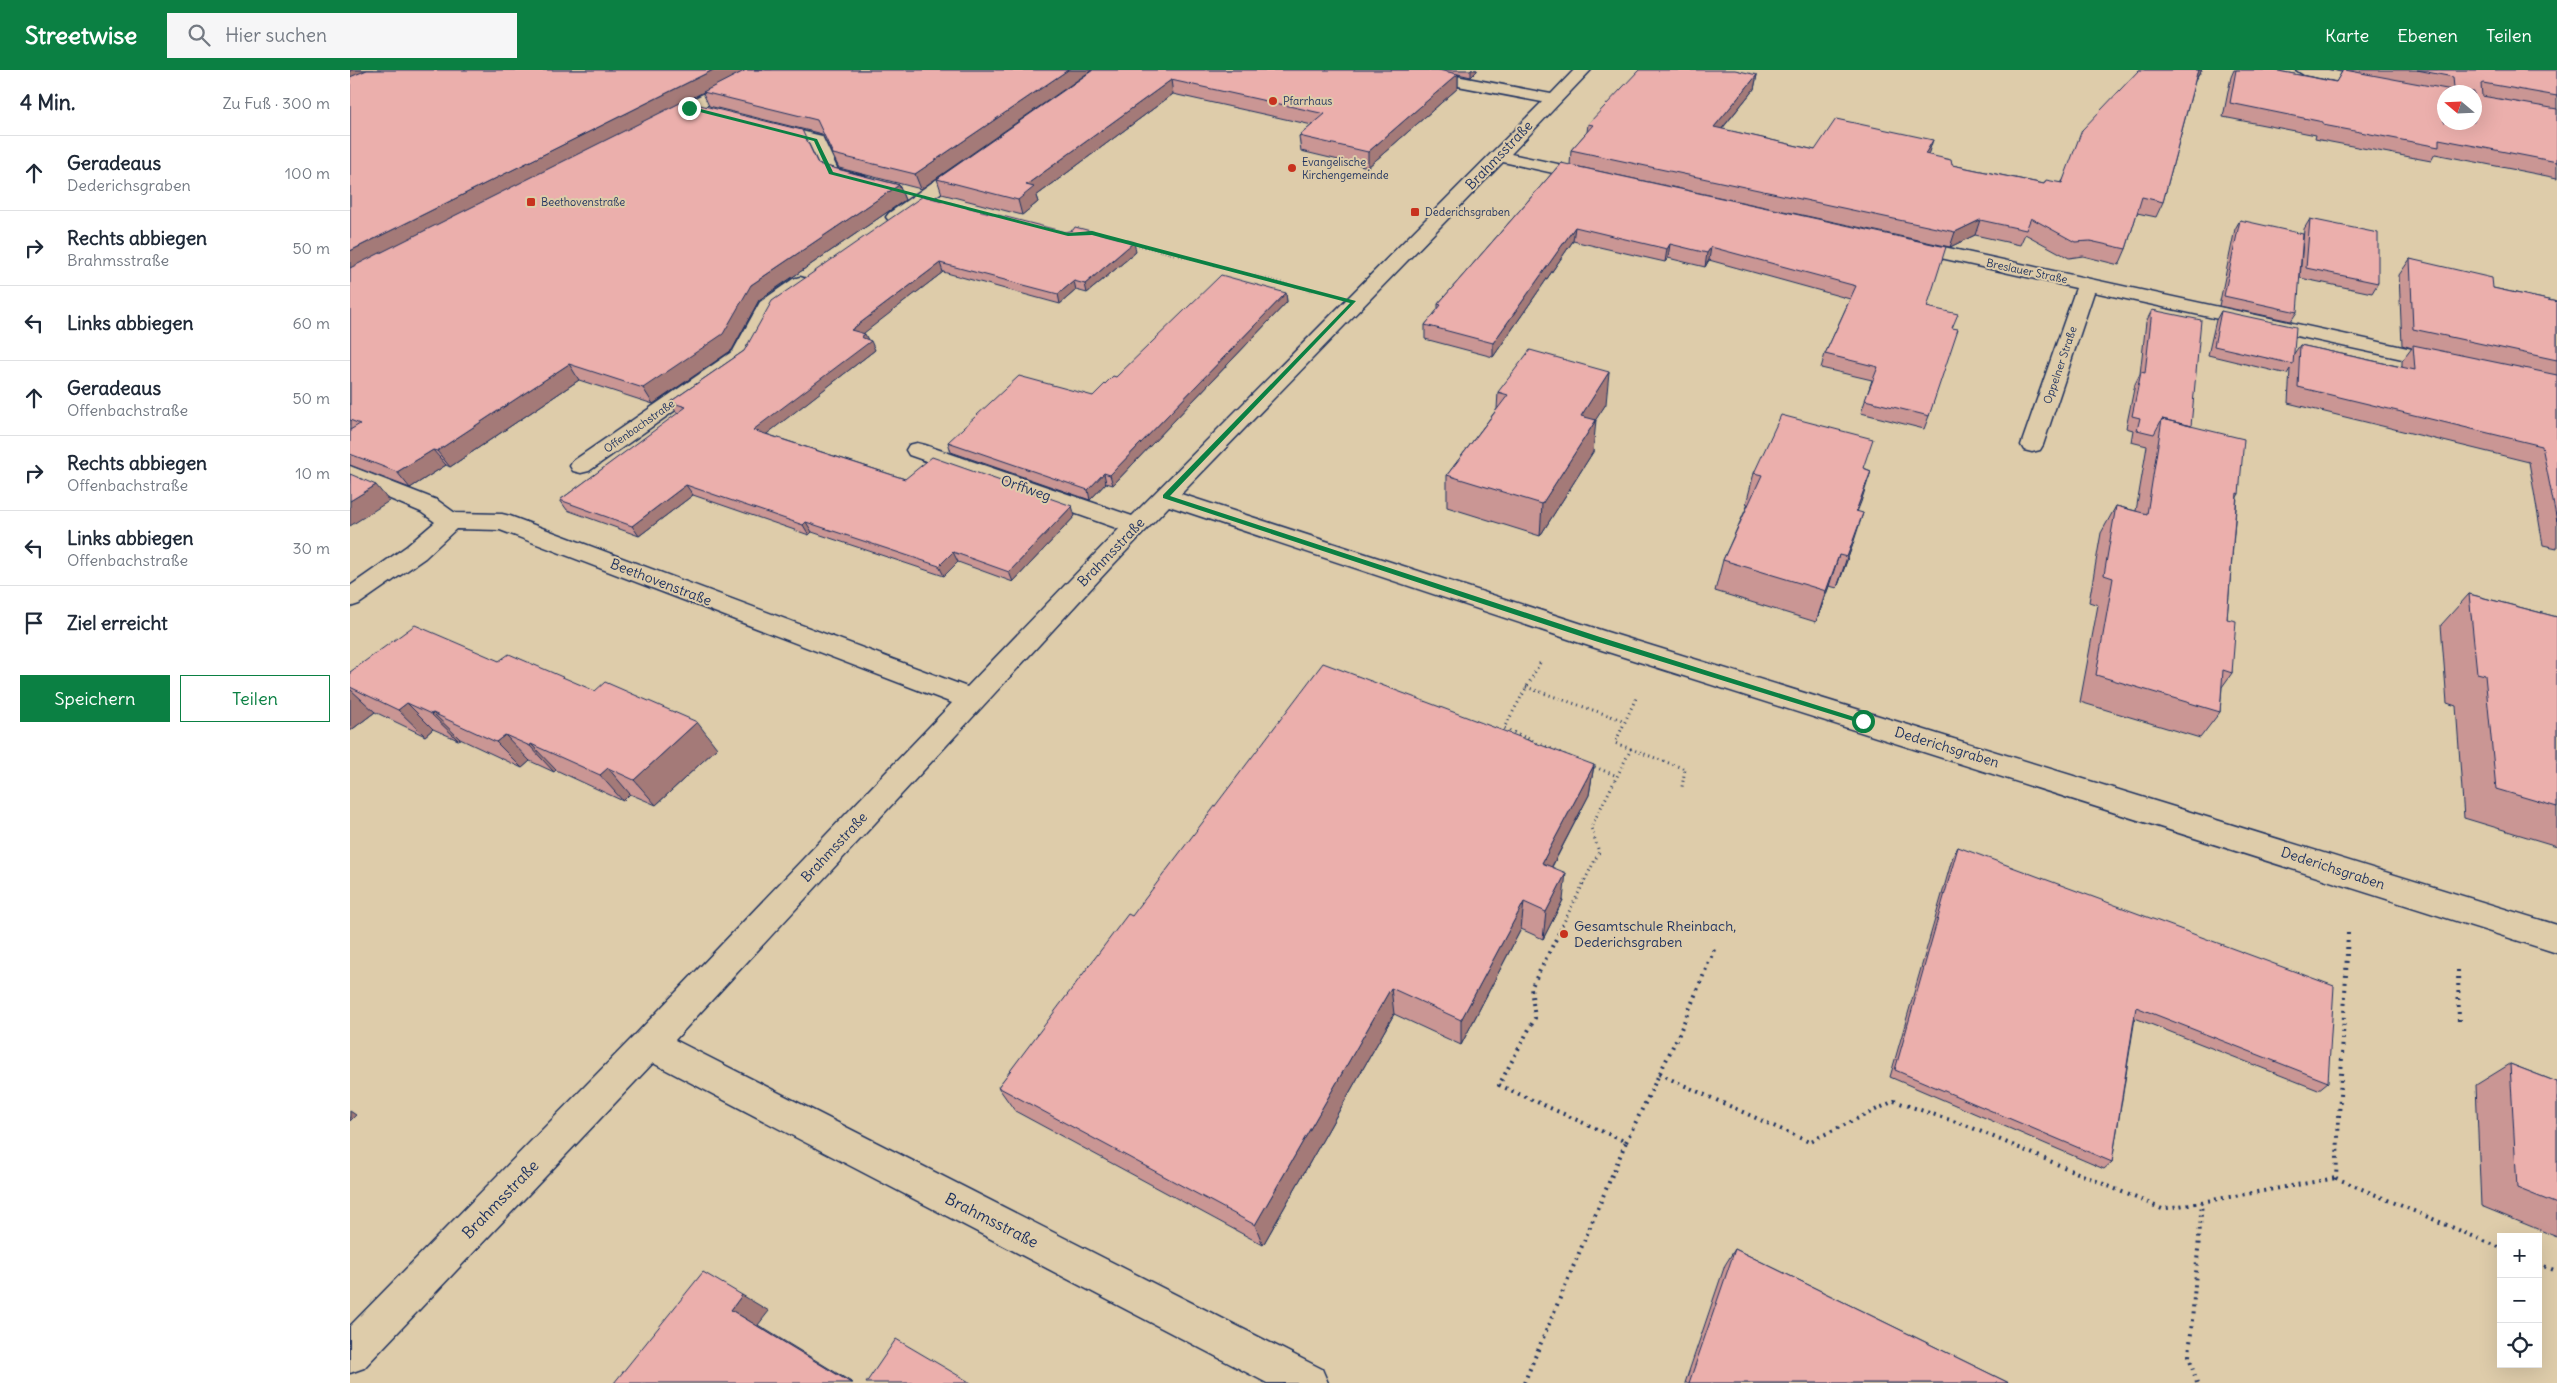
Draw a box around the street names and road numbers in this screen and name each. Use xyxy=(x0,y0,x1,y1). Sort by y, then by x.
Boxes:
street label: Brahmsstraße xyxy=(1462,117,1536,193)
street label: Breslauer Straße xyxy=(1985,256,2069,286)
street label: Oppelner Straße xyxy=(2040,324,2080,406)
street label: Offenbachstraße xyxy=(601,396,677,456)
street label: Orffweg xyxy=(998,471,1054,505)
street label: Brahmsstraße xyxy=(1074,514,1148,590)
street label: Beethovenstraße xyxy=(608,554,714,610)
street label: Dederichsgraben xyxy=(1893,723,2001,771)
street label: Brahmsstraße xyxy=(797,808,871,886)
street label: Dederichsgraben xyxy=(2279,843,2387,893)
street label: Brahmsstraße xyxy=(457,1155,543,1243)
street label: Brahmsstraße xyxy=(942,1188,1042,1252)

